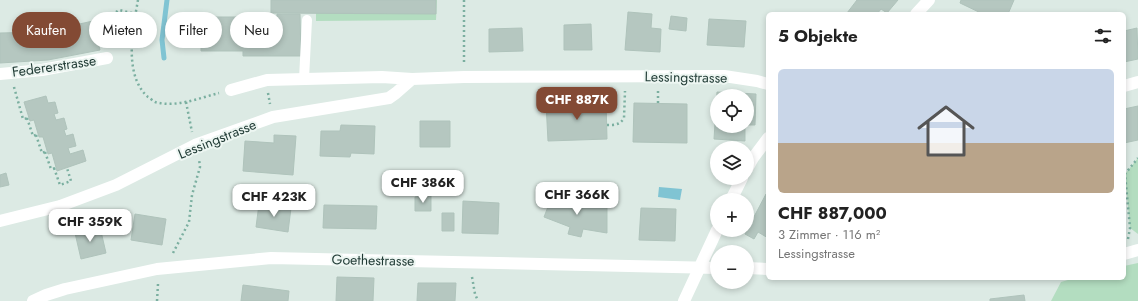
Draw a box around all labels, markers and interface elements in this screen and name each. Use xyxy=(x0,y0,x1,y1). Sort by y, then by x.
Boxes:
chip: Kaufen xyxy=(12,12,81,48)
chip: Mieten xyxy=(89,12,157,48)
chip: Filter xyxy=(165,12,222,48)
chip: Neu xyxy=(230,12,283,48)
text: 5 Objekte xyxy=(778,24,858,48)
icon: filters xyxy=(1092,25,1114,47)
street label: Federerstrasse xyxy=(11,50,97,82)
street label: Lessingstrasse xyxy=(644,66,728,88)
pin: CHF 887K xyxy=(536,87,618,121)
map controls xyxy=(710,89,754,289)
button: locate xyxy=(710,89,754,133)
text: CHF 887K xyxy=(545,90,609,109)
icon: home xyxy=(910,95,982,167)
street label: Lessingstrasse xyxy=(175,114,259,164)
button: layers xyxy=(710,141,754,185)
pin: CHF 386K xyxy=(382,170,464,204)
text: CHF 386K xyxy=(391,173,455,192)
pin: CHF 366K xyxy=(536,182,618,216)
pin: CHF 423K xyxy=(233,184,315,218)
text: CHF 366K xyxy=(545,185,609,204)
text: CHF 423K xyxy=(241,187,307,206)
button: + xyxy=(710,193,754,237)
text: CHF 887,000 xyxy=(778,201,887,225)
pin: CHF 359K xyxy=(49,209,131,243)
text: CHF 359K xyxy=(58,212,122,231)
text: 3 Zimmer · 116 m² xyxy=(778,225,880,244)
text: Lessingstrasse xyxy=(778,244,855,263)
button: − xyxy=(710,245,754,289)
street label: Goethestrasse xyxy=(332,249,414,271)

